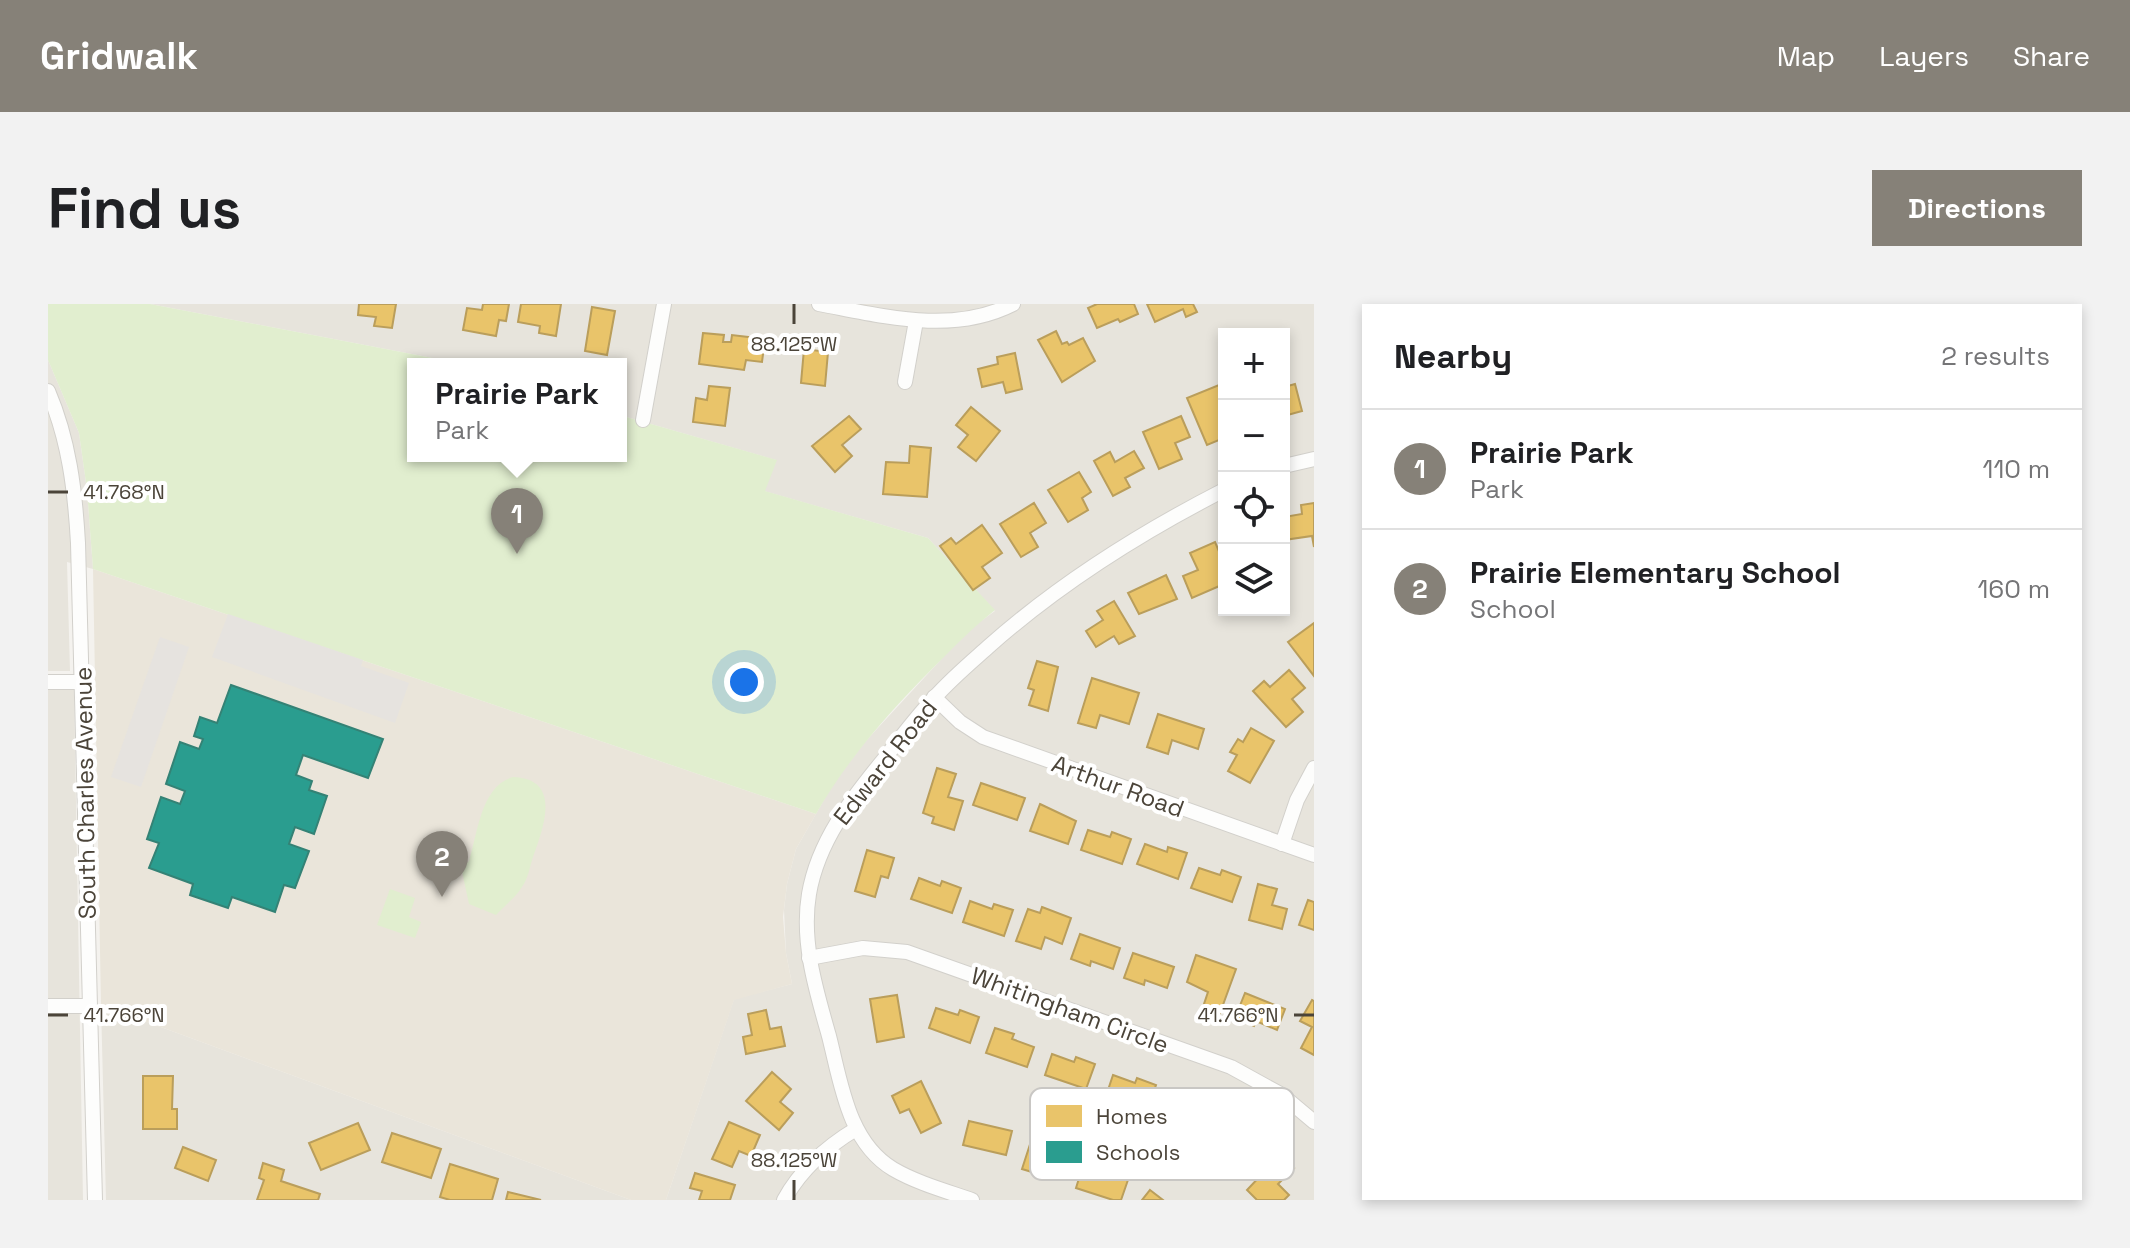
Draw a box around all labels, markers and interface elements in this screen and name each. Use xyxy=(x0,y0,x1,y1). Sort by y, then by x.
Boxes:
text: Gridwalk xyxy=(40,32,198,80)
text: Map xyxy=(1777,38,1835,74)
text: Layers xyxy=(1879,38,1969,74)
text: Share xyxy=(2013,38,2090,74)
button: Directions xyxy=(1872,170,2082,246)
text: Find us xyxy=(48,173,241,244)
map controls xyxy=(1218,328,1290,616)
button: + xyxy=(1218,328,1290,400)
text: 88.125°W xyxy=(751,331,837,357)
text: Nearby xyxy=(1394,335,1512,378)
text: 2 results xyxy=(1941,339,2050,373)
popup xyxy=(407,358,627,462)
text: Prairie Park xyxy=(435,374,599,413)
button: − xyxy=(1218,400,1290,472)
text: Park xyxy=(435,413,489,447)
text: Prairie Park xyxy=(1470,433,1634,472)
text: 1 xyxy=(1414,452,1426,486)
text: 110 m xyxy=(1983,452,2050,486)
button: locate xyxy=(1218,472,1290,544)
text: Park xyxy=(1470,472,1524,506)
text: 41.768°N xyxy=(83,479,165,505)
pin: 1 xyxy=(491,488,543,554)
button: layers xyxy=(1218,544,1290,616)
text: Prairie Elementary School xyxy=(1470,553,1841,592)
text: 2 xyxy=(1412,572,1428,606)
text: 160 m xyxy=(1978,572,2050,606)
text: School xyxy=(1470,592,1556,626)
your location xyxy=(724,662,764,702)
street label: South Charles Avenue xyxy=(67,667,103,919)
street label: Edward Road xyxy=(826,693,944,831)
street label: Arthur Road xyxy=(1048,748,1188,824)
pin: 2 xyxy=(416,831,468,897)
street label: Whitingham Circle xyxy=(967,960,1173,1060)
text: 41.766°N xyxy=(83,1002,165,1028)
text: 41.766°N xyxy=(1197,1002,1279,1028)
legend xyxy=(1030,1088,1294,1180)
text: Homes xyxy=(1096,1102,1168,1130)
text: Schools xyxy=(1096,1138,1180,1166)
text: 88.125°W xyxy=(751,1147,837,1173)

